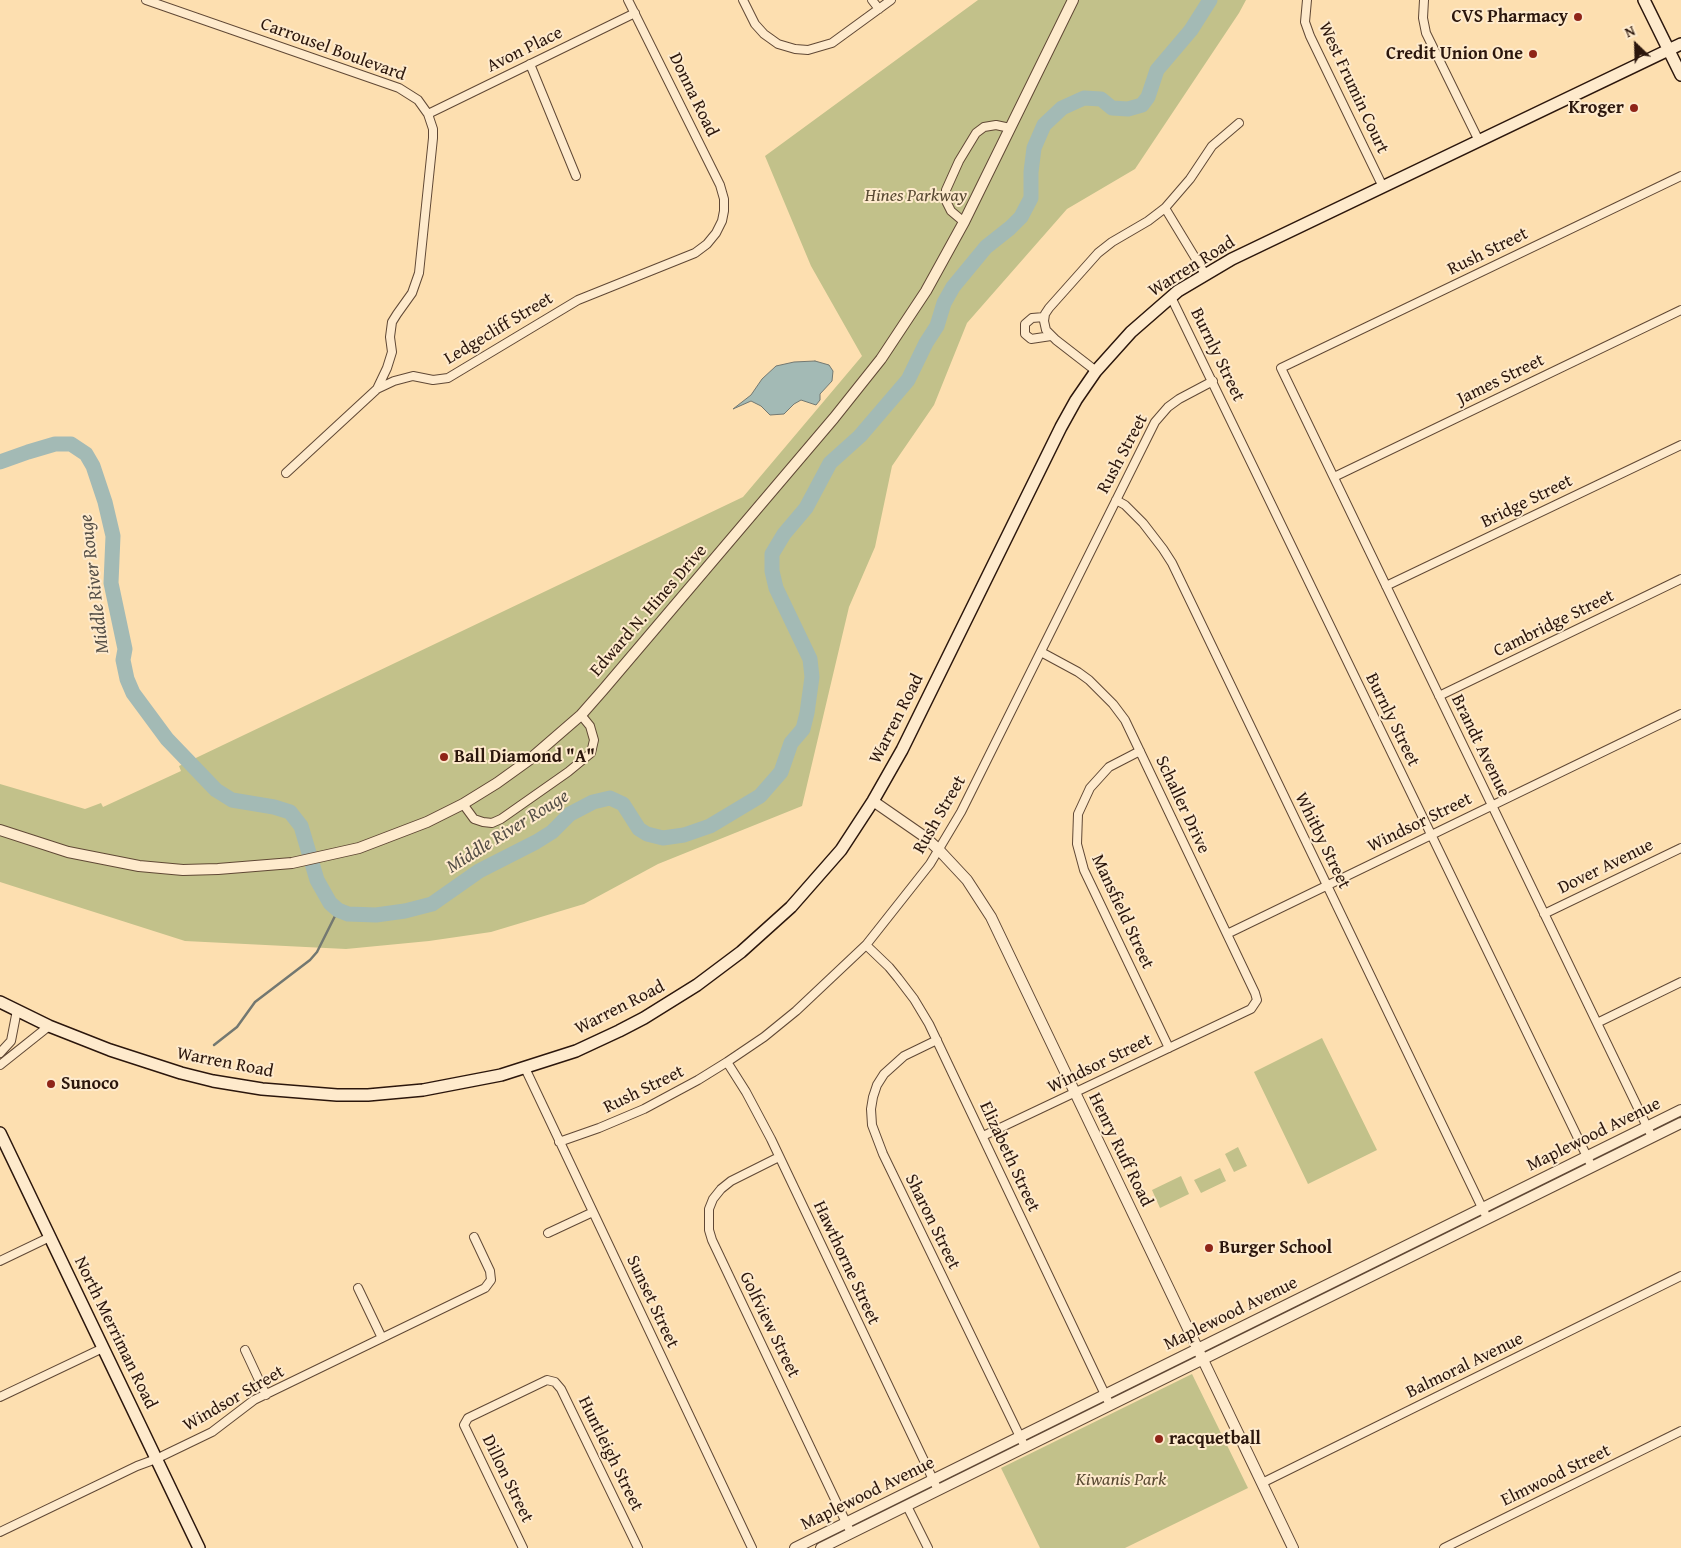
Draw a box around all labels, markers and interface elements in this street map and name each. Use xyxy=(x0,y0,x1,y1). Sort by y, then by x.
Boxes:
place label: CVS Pharmacy xyxy=(1452,6,1568,28)
marker: CVS Pharmacy xyxy=(1572,11,1584,23)
street label: Carrousel Boulevard xyxy=(257,14,409,86)
street label: West Frumin Court xyxy=(1313,19,1393,157)
north arrow xyxy=(1611,20,1661,70)
text: N xyxy=(1622,20,1638,42)
street label: Avon Place xyxy=(484,22,566,78)
place label: Credit Union One xyxy=(1386,43,1523,65)
marker: Credit Union One xyxy=(1527,48,1539,60)
street label: Donna Road xyxy=(663,50,723,140)
place label: Kroger xyxy=(1568,97,1624,119)
marker: Kroger xyxy=(1628,102,1640,114)
park label: Hines Parkway xyxy=(865,185,967,207)
street label: Rush Street xyxy=(1444,223,1532,281)
street label: Warren Road xyxy=(1145,232,1239,302)
street label: Ledgecliff Street xyxy=(441,288,557,370)
street label: Burnly Street xyxy=(1185,305,1249,405)
street label: James Street xyxy=(1454,350,1548,410)
street label: Rush Street xyxy=(1093,411,1153,497)
street label: Bridge Street xyxy=(1478,471,1576,533)
water label: Middle River Rouge xyxy=(75,513,115,655)
street label: Edward N. Hines Drive xyxy=(586,541,712,681)
street label: Cambridge Street xyxy=(1490,586,1618,662)
street label: Burnly Street xyxy=(1360,670,1424,770)
street label: Warren Road xyxy=(865,671,929,767)
street label: Brandt Avenue xyxy=(1446,691,1514,801)
place label: Ball Diamond "A" xyxy=(454,746,595,768)
marker: Ball Diamond "A" xyxy=(438,751,450,763)
street label: Schaller Drive xyxy=(1150,753,1214,857)
street label: Rush Street xyxy=(909,772,971,858)
water label: Middle River Rouge xyxy=(443,785,573,879)
street label: Windsor Street xyxy=(1364,788,1476,858)
street label: Whitby Street xyxy=(1289,789,1355,893)
street label: Dover Avenue xyxy=(1555,835,1657,899)
street label: Mansfield Street xyxy=(1086,851,1158,973)
street label: Warren Road xyxy=(572,976,668,1040)
street label: Windsor Street xyxy=(1044,1029,1156,1099)
street label: Warren Road xyxy=(175,1043,275,1083)
street label: Rush Street xyxy=(600,1061,688,1119)
place label: Sunoco xyxy=(61,1073,119,1095)
marker: Sunoco xyxy=(45,1078,57,1090)
street label: Henry Ruff Road xyxy=(1083,1089,1157,1211)
street label: Maplewood Avenue xyxy=(1524,1093,1664,1177)
street label: Elizabeth Street xyxy=(974,1098,1044,1216)
street label: Sharon Street xyxy=(900,1171,964,1273)
street label: Hawthorne Street xyxy=(808,1198,884,1328)
place label: Burger School xyxy=(1219,1237,1332,1259)
marker: Burger School xyxy=(1203,1242,1215,1254)
street label: Sunset Street xyxy=(621,1252,683,1352)
street label: North Merriman Road xyxy=(69,1253,161,1413)
street label: Golfview Street xyxy=(734,1268,804,1382)
street label: Maplewood Avenue xyxy=(1161,1272,1301,1356)
street label: Balmoral Avenue xyxy=(1403,1328,1527,1404)
street label: Windsor Street xyxy=(180,1361,288,1437)
street label: Huntleigh Street xyxy=(573,1393,647,1515)
place label: racquetball xyxy=(1169,1428,1261,1450)
street label: Dillon Street xyxy=(476,1432,538,1526)
marker: racquetball xyxy=(1153,1433,1165,1445)
street label: Elmwood Street xyxy=(1498,1440,1614,1512)
street label: Maplewood Avenue xyxy=(798,1452,938,1536)
park label: Kiwanis Park xyxy=(1076,1469,1166,1491)

